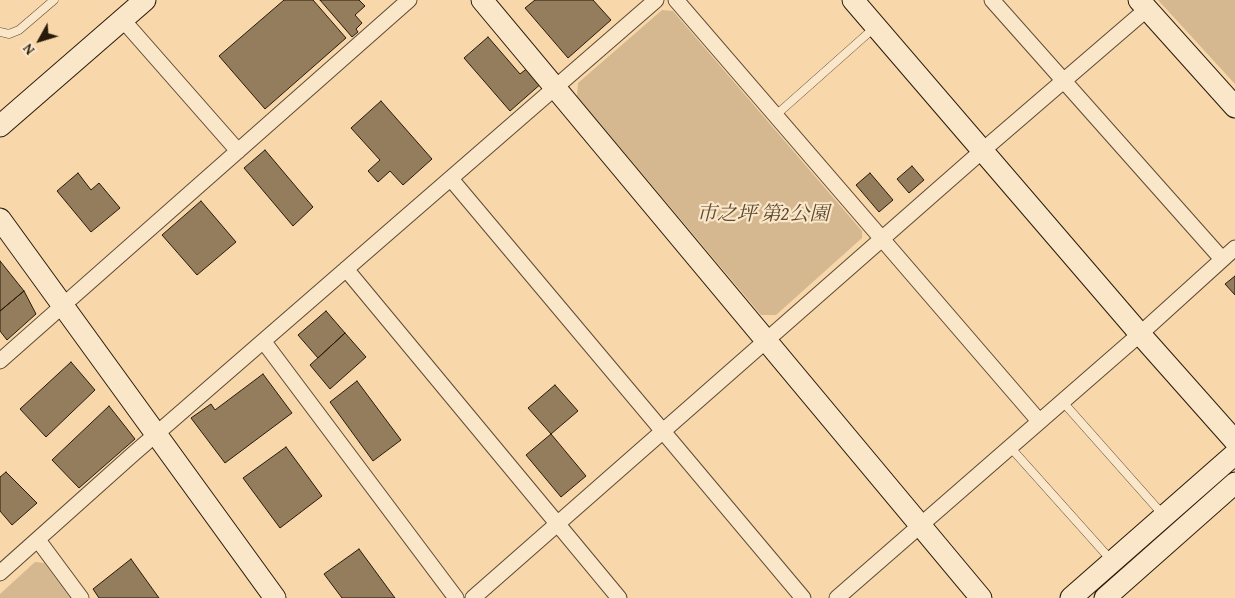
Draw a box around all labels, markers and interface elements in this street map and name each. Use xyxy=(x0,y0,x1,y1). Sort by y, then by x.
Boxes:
north arrow xyxy=(15,15,65,65)
text: N xyxy=(18,40,39,59)
park label: 市之坪 第2公園 xyxy=(697,203,829,227)

